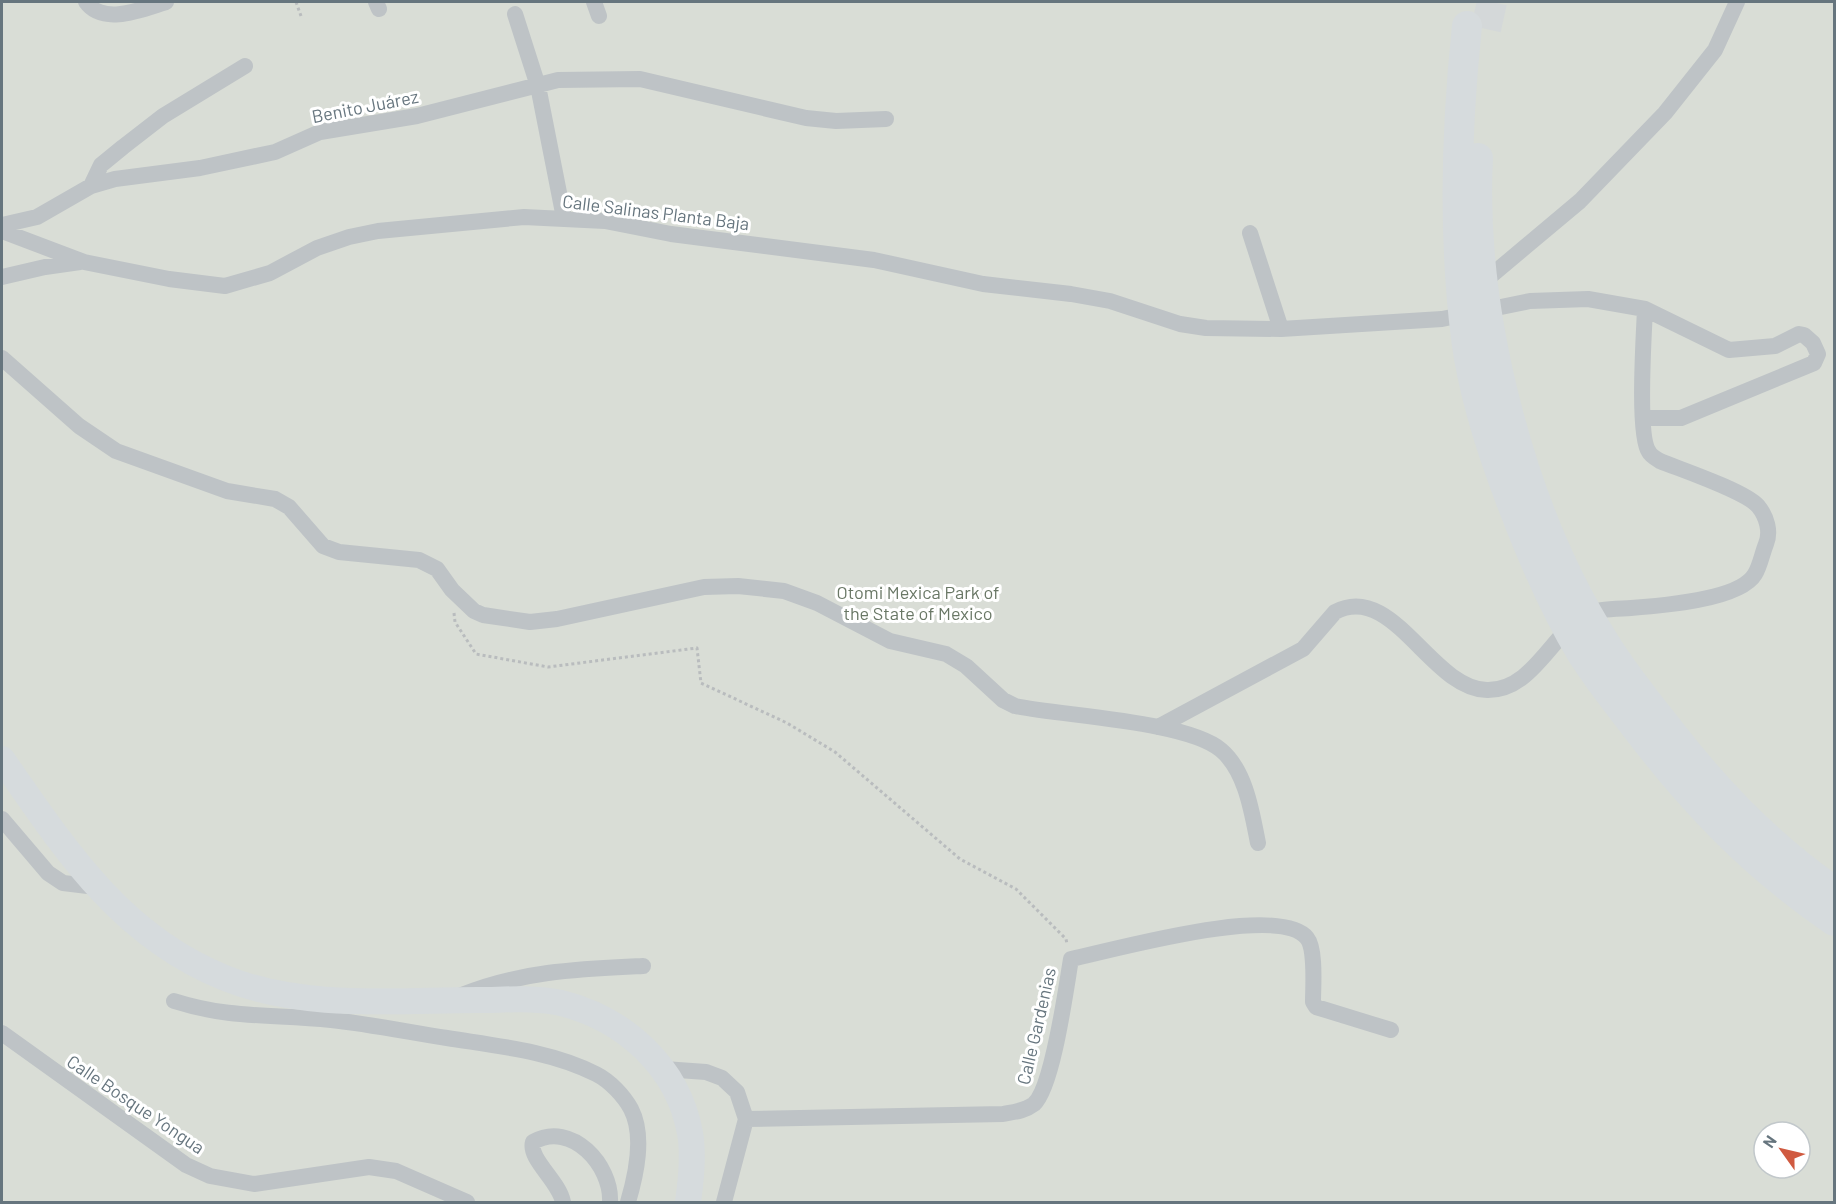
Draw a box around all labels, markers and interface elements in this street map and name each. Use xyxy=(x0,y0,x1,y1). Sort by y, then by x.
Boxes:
street label: Benito Juárez xyxy=(310,85,420,127)
street label: Calle Salinas Planta Baja xyxy=(561,190,751,234)
park label: Otomi Mexica Park of the State of Mexico xyxy=(837,581,1000,624)
street label: Calle Gardenias xyxy=(1012,965,1060,1087)
street label: Calle Bosque Yongua xyxy=(63,1050,209,1158)
north arrow xyxy=(1752,1120,1812,1180)
text: N xyxy=(1758,1132,1780,1151)

